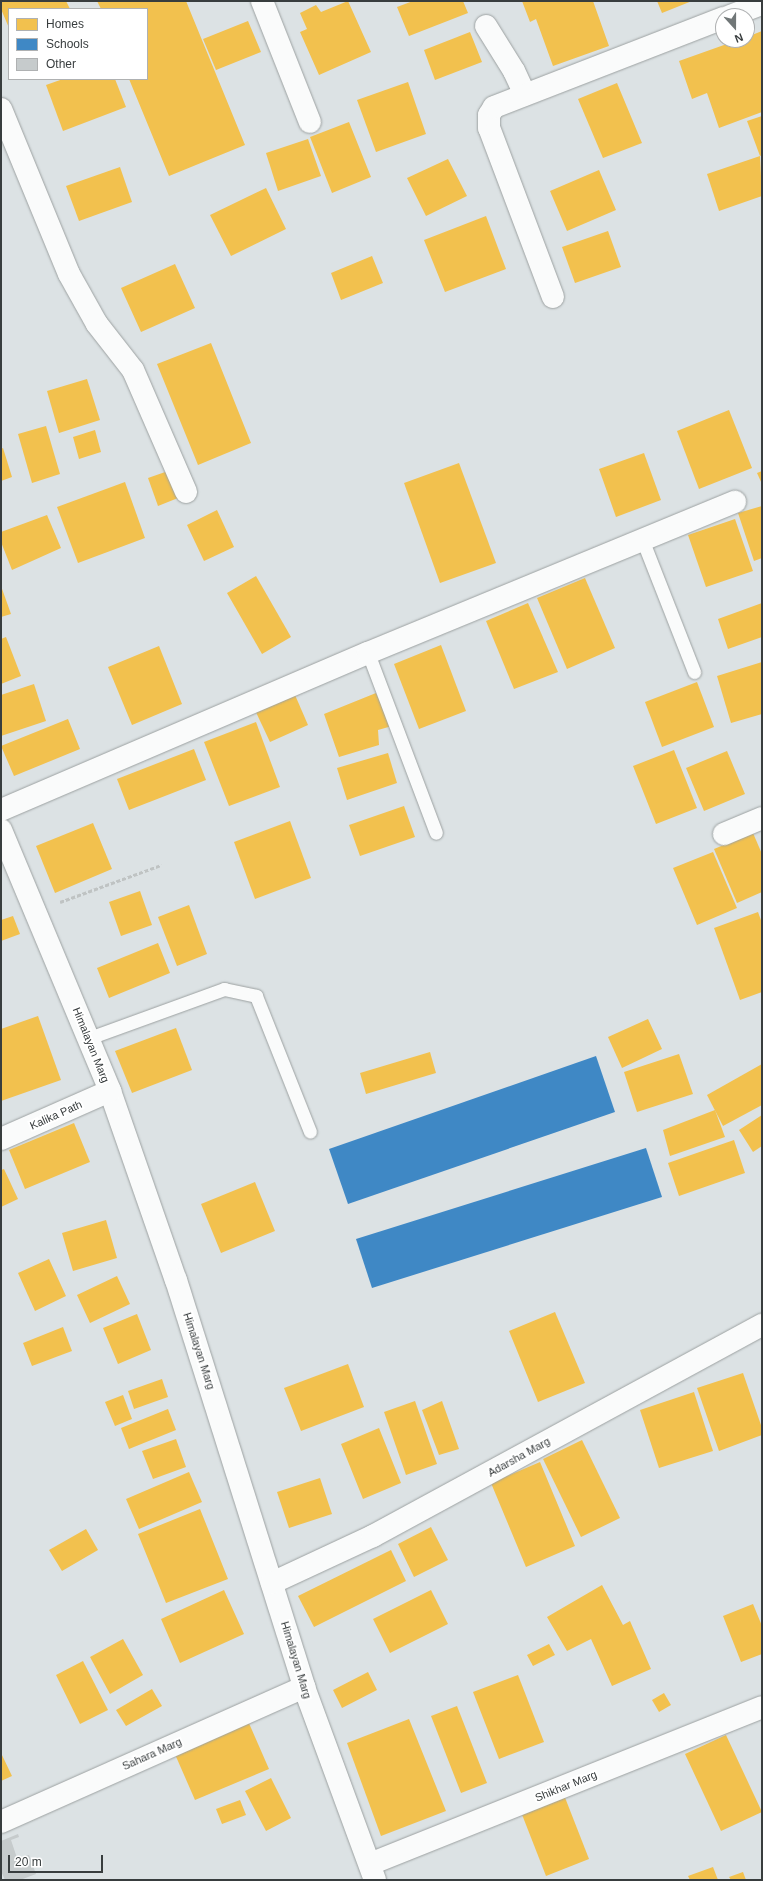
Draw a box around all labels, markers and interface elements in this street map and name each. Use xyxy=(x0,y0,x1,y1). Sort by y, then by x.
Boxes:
legend xyxy=(8,8,148,80)
north arrow xyxy=(715,8,755,48)
text: Homes xyxy=(46,17,84,31)
text: N xyxy=(733,31,745,45)
text: Schools xyxy=(46,37,89,51)
text: Other xyxy=(46,57,76,71)
street label: Himalayan Marg xyxy=(70,1005,112,1085)
street label: Kalika Path xyxy=(28,1098,84,1132)
street label: Himalayan Marg xyxy=(180,1311,218,1391)
street label: Adarsha Marg xyxy=(486,1434,552,1480)
street label: Himalayan Marg xyxy=(278,1620,314,1700)
street label: Sahara Marg xyxy=(120,1735,184,1773)
street label: Shikhar Marg xyxy=(533,1768,599,1804)
scale bar xyxy=(10,1847,105,1873)
text: 20 m xyxy=(15,1855,42,1869)

